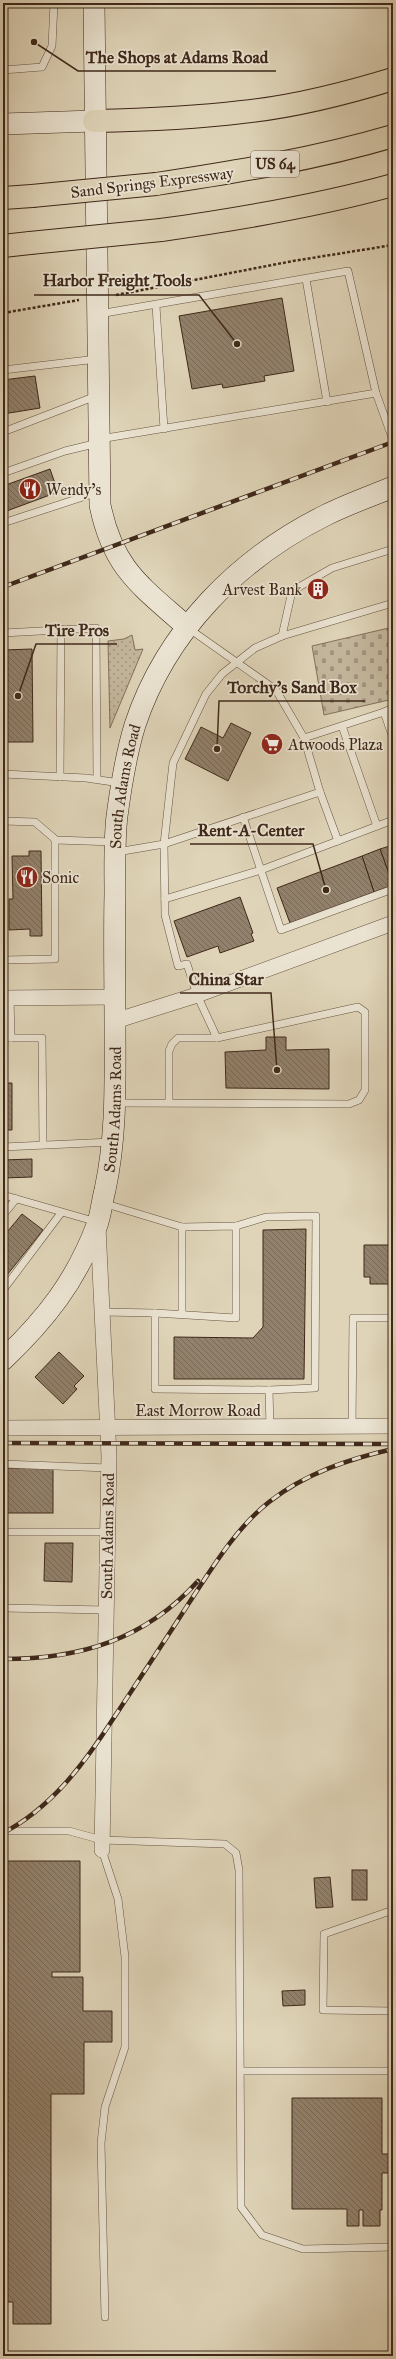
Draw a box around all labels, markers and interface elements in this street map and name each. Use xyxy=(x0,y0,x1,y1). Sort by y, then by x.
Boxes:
callout: The Shops at Adams Road xyxy=(78,42,276,71)
text: The Shops at Adams Road xyxy=(85,47,269,68)
road number: US 64 xyxy=(251,151,299,177)
street label: Sand Springs Expressway xyxy=(69,163,235,203)
callout: Harbor Freight Tools xyxy=(34,266,199,295)
text: Harbor Freight Tools xyxy=(42,270,192,291)
restaurant icon: Wendy's xyxy=(17,476,43,502)
place label: Wendy's xyxy=(46,480,101,499)
building icon: Arvest Bank xyxy=(305,576,331,602)
place label: Arvest Bank xyxy=(222,580,303,599)
callout: Tire Pros xyxy=(36,615,117,644)
text: Tire Pros xyxy=(44,620,109,641)
callout: Torchy's Sand Box xyxy=(219,672,365,701)
text: Torchy's Sand Box xyxy=(226,677,357,698)
street label: South Adams Road xyxy=(106,722,145,849)
supermarket icon: Atwoods Plaza xyxy=(259,731,285,757)
place label: Atwoods Plaza xyxy=(287,735,383,754)
callout: Rent-A-Center xyxy=(190,815,313,844)
text: Rent-A-Center xyxy=(198,820,305,841)
restaurant icon: Sonic xyxy=(14,864,40,890)
place label: Sonic xyxy=(42,868,79,887)
callout: China Star xyxy=(180,964,271,993)
text: China Star xyxy=(188,969,264,990)
street label: South Adams Road xyxy=(99,1046,125,1174)
street label: East Morrow Road xyxy=(135,1401,261,1420)
street label: South Adams Road xyxy=(97,1473,118,1599)

